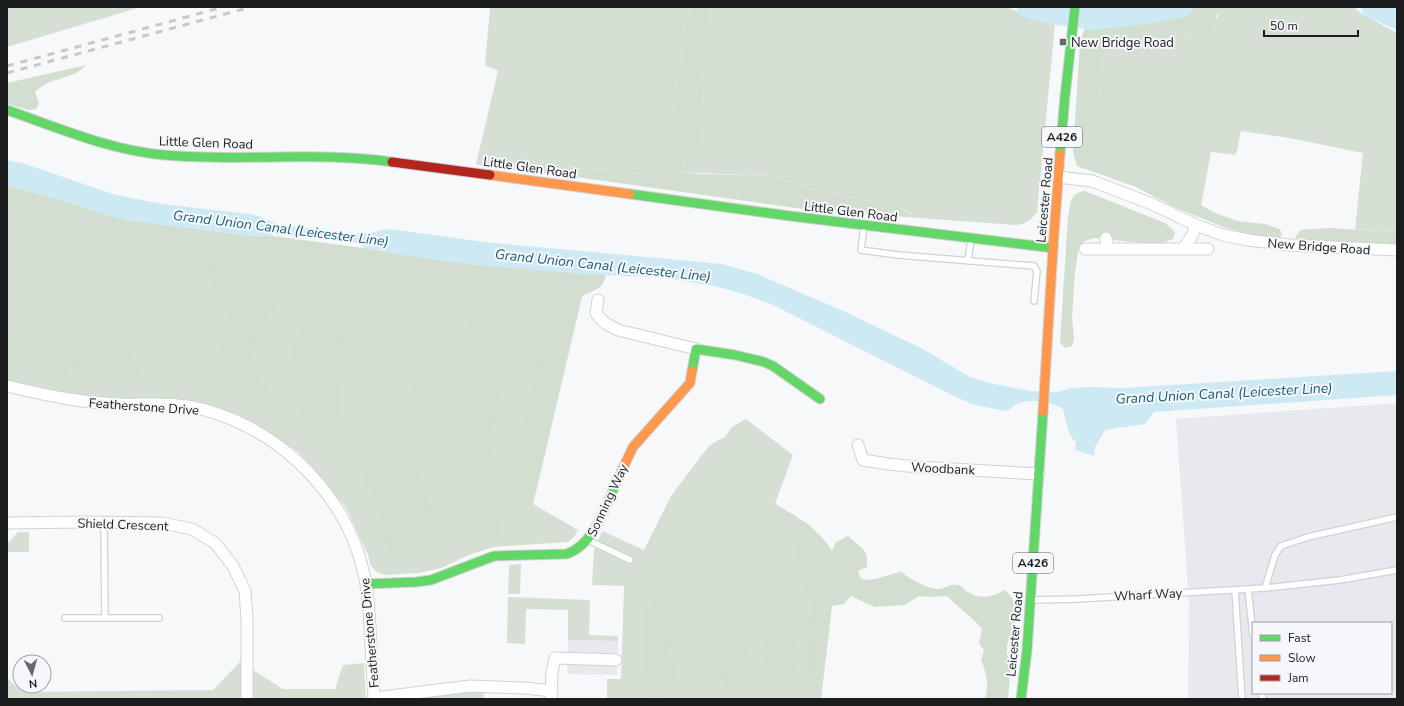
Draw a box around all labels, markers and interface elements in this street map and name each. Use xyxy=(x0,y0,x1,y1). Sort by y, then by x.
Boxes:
scale bar xyxy=(1264,12,1358,38)
text: 50 m xyxy=(1270,18,1298,34)
place label: New Bridge Road xyxy=(1071,34,1174,52)
marker: New Bridge Road xyxy=(1058,37,1068,47)
road number: A426 xyxy=(1042,127,1082,147)
street label: Little Glen Road xyxy=(159,132,253,154)
street label: Little Glen Road xyxy=(482,153,578,183)
street label: Leicester Road xyxy=(1032,157,1058,243)
street label: Little Glen Road xyxy=(803,197,899,227)
water label: Grand Union Canal (Leicester Line) xyxy=(172,206,390,251)
street label: New Bridge Road xyxy=(1267,234,1371,260)
water label: Grand Union Canal (Leicester Line) xyxy=(494,245,712,286)
water label: Grand Union Canal (Leicester Line) xyxy=(1115,378,1333,409)
street label: Featherstone Drive xyxy=(88,394,200,420)
street label: Woodbank xyxy=(911,458,976,480)
street label: Sonning Way xyxy=(583,461,633,540)
street label: Shield Crescent xyxy=(77,514,169,536)
road number: A426 xyxy=(1013,553,1053,573)
street label: Featherstone Drive xyxy=(356,577,384,689)
street label: Wharf Way xyxy=(1113,584,1183,606)
street label: Leicester Road xyxy=(1002,591,1028,677)
legend xyxy=(1252,622,1392,694)
text: Fast xyxy=(1288,630,1311,646)
text: Slow xyxy=(1288,650,1316,666)
north arrow xyxy=(12,654,52,694)
text: Jam xyxy=(1287,670,1309,686)
text: N xyxy=(28,676,38,691)

